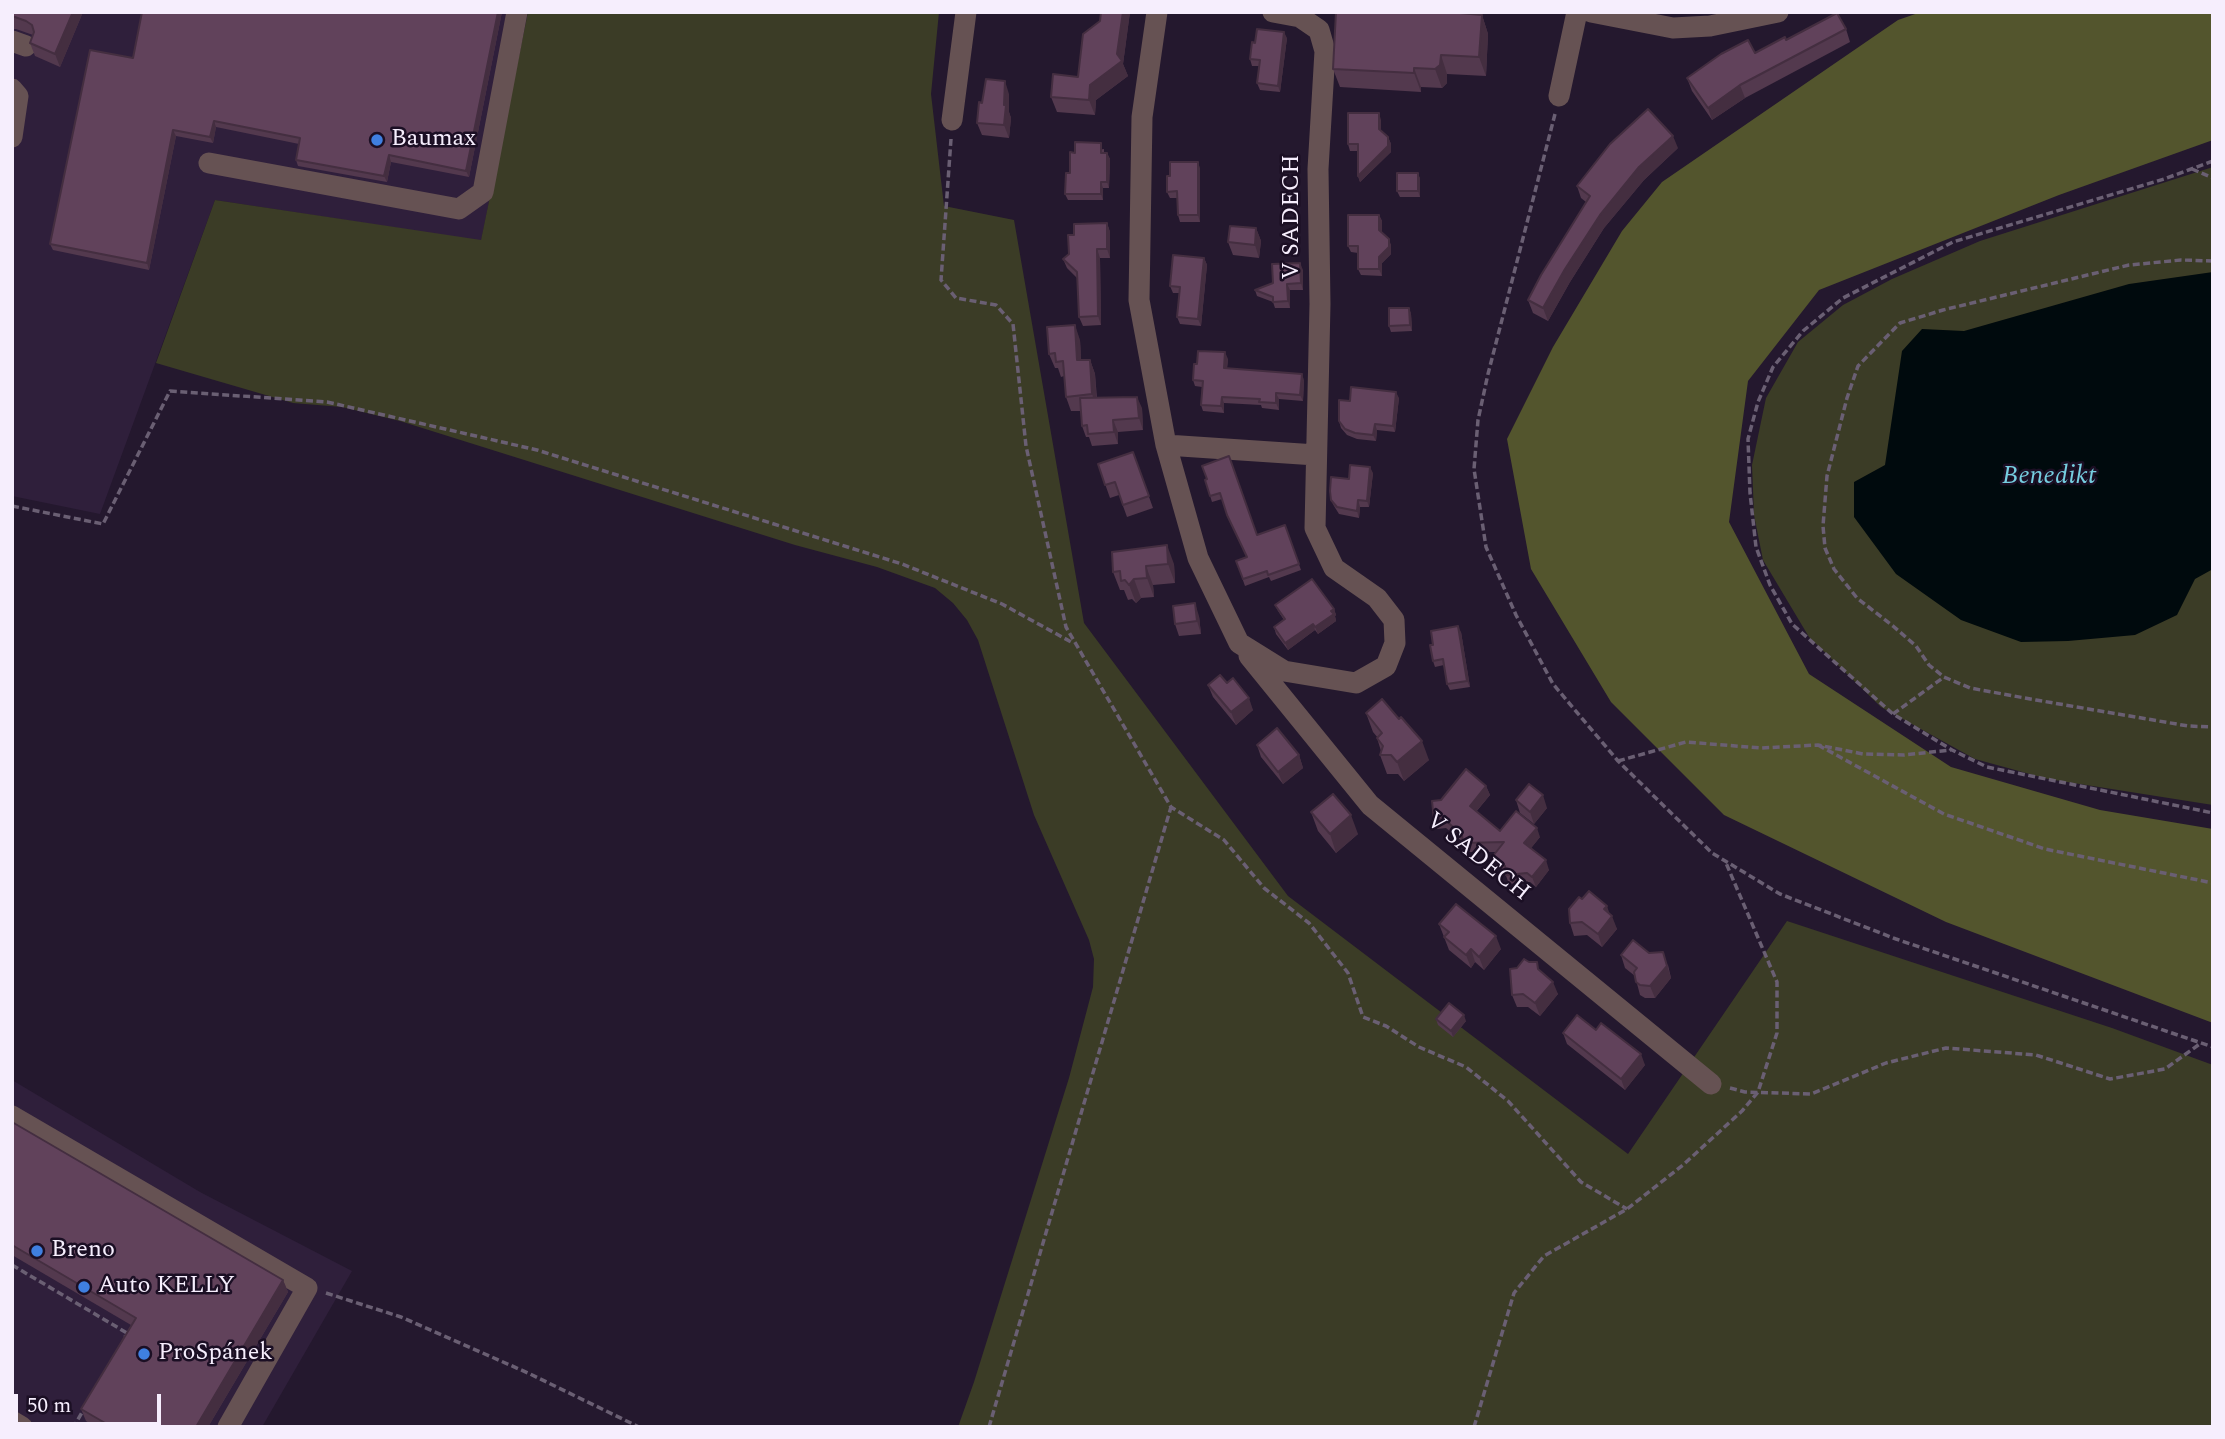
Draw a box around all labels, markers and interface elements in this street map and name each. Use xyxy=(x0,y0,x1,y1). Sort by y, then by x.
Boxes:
place label: Baumax xyxy=(391,126,476,154)
marker: Baumax xyxy=(369,132,385,148)
street label: V SADECH xyxy=(1279,154,1307,280)
water label: Benedikt xyxy=(2002,462,2096,494)
street label: V SADECH xyxy=(1419,807,1535,909)
place label: Breno xyxy=(51,1237,115,1265)
marker: Breno xyxy=(29,1243,45,1259)
place label: Auto KELLY xyxy=(98,1273,235,1301)
marker: Auto KELLY xyxy=(76,1279,92,1295)
place label: ProSpánek xyxy=(158,1340,273,1368)
marker: ProSpánek xyxy=(136,1346,152,1362)
scale bar xyxy=(18,1380,164,1424)
text: 50 m xyxy=(27,1390,71,1422)

